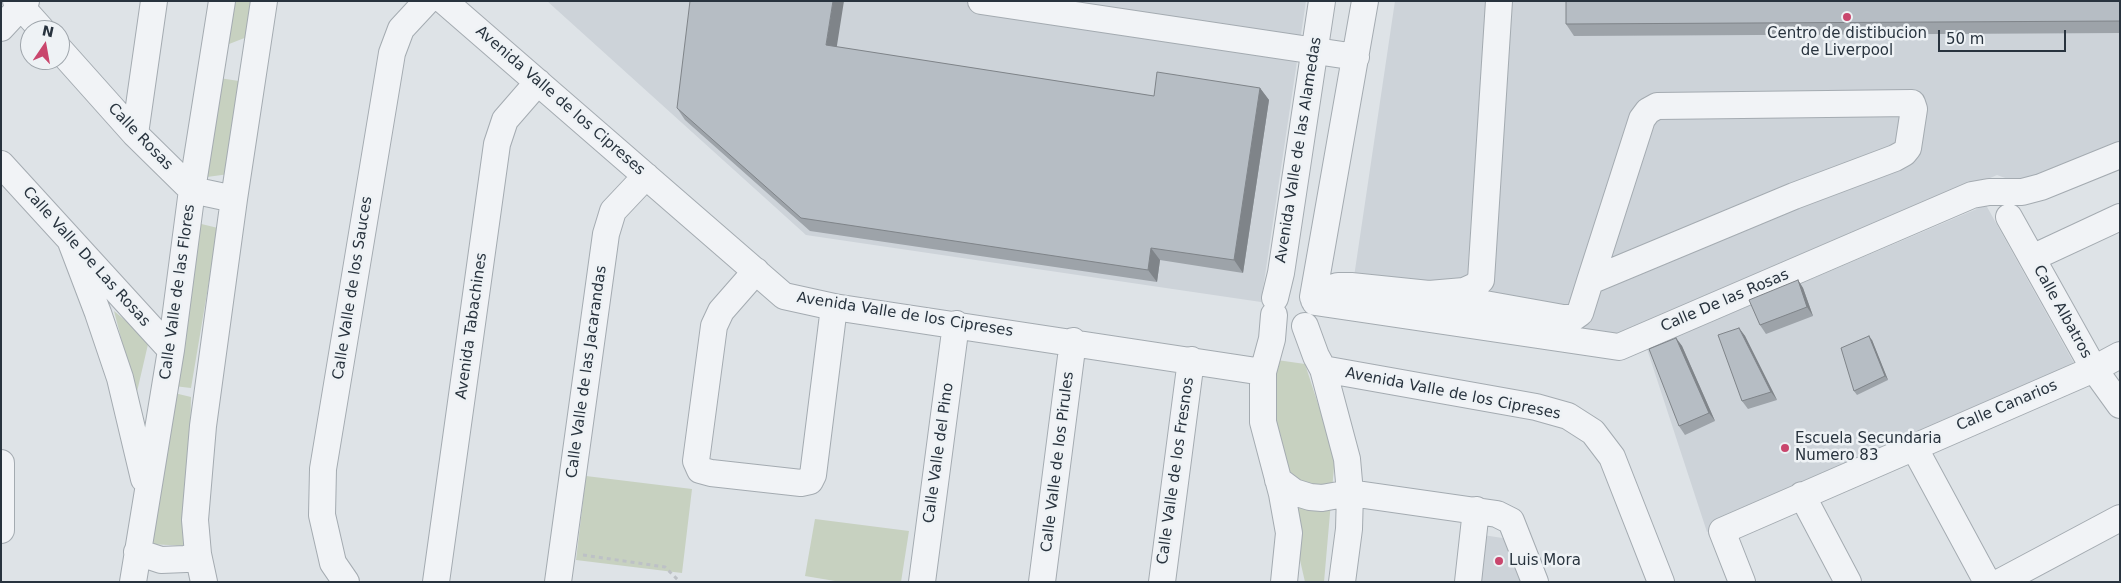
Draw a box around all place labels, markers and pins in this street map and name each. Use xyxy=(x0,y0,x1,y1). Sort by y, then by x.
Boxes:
marker: Centro de distibucion de Liverpool xyxy=(1841,11,1853,23)
place label: Centro de distibucion de Liverpool xyxy=(1767,25,1927,60)
place label: Escuela Secundaria Numero 83 xyxy=(1795,430,1942,465)
marker: Escuela Secundaria Numero 83 xyxy=(1779,442,1791,454)
place label: Luis Mora xyxy=(1509,552,1581,570)
marker: Luis Mora xyxy=(1493,555,1505,567)

